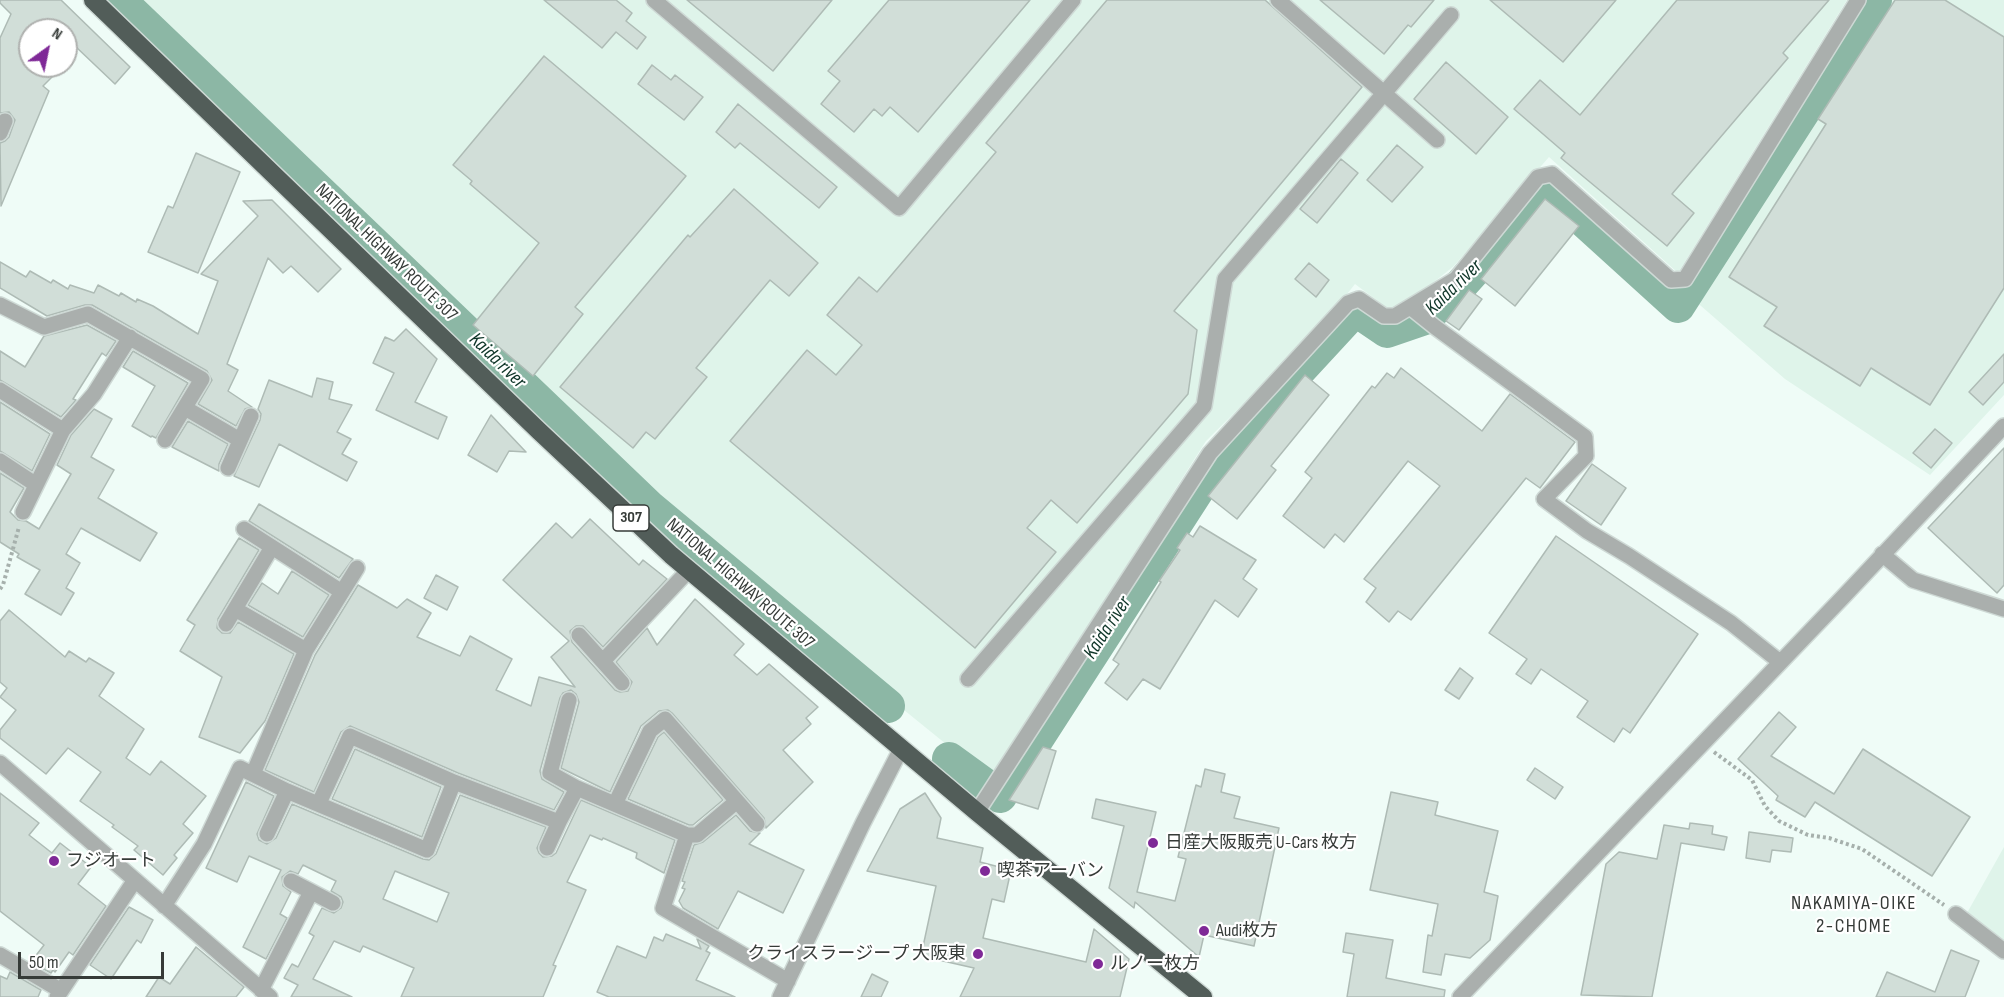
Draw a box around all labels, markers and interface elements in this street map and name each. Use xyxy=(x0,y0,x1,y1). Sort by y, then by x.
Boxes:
north arrow xyxy=(18,18,78,78)
text: N xyxy=(48,24,66,44)
street label: NATIONAL HIGHWAY ROUTE 307 xyxy=(311,180,461,326)
water label: Kaida river xyxy=(1421,255,1487,321)
water label: Kaida river xyxy=(464,328,530,394)
road number: 307 xyxy=(613,505,649,531)
street label: NATIONAL HIGHWAY ROUTE 307 xyxy=(662,514,818,654)
water label: Kaida river xyxy=(1079,592,1137,664)
place label: 日産大阪販売 U-Cars 枚方 xyxy=(1165,832,1357,854)
marker: 日産大阪販売 U-Cars 枚方 xyxy=(1146,836,1160,850)
place label: フジオート xyxy=(66,850,156,872)
marker: フジオート xyxy=(47,854,61,868)
place label: 喫茶アーバン xyxy=(997,860,1104,882)
marker: 喫茶アーバン xyxy=(978,864,992,878)
district label: NAKAMIYA-OIKE 2-CHOME xyxy=(1791,892,1917,939)
place label: Audi枚方 xyxy=(1216,920,1278,942)
marker: Audi枚方 xyxy=(1197,924,1211,938)
scale bar xyxy=(21,940,166,978)
place label: クライスラージープ 大阪東 xyxy=(747,943,966,965)
marker: クライスラージープ 大阪東 xyxy=(971,947,985,961)
text: 50 m xyxy=(29,952,59,973)
place label: ルノー枚方 xyxy=(1110,953,1200,975)
marker: ルノー枚方 xyxy=(1091,957,1105,971)

